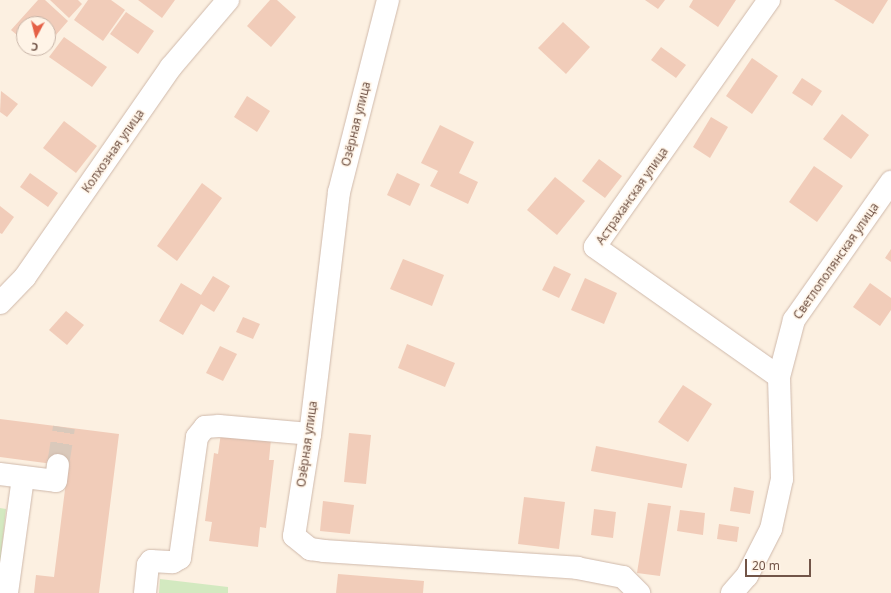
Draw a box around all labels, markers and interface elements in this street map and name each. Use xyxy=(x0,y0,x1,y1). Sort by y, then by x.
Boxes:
north arrow xyxy=(16,16,56,56)
text: С xyxy=(30,40,39,55)
street label: Озёрная улица xyxy=(338,80,374,168)
street label: Колхозная улица xyxy=(79,107,147,195)
street label: Астраханская улица xyxy=(593,145,671,247)
street label: Светлополянская улица xyxy=(790,200,882,322)
street label: Озёрная улица xyxy=(294,400,320,488)
scale bar xyxy=(747,551,813,577)
text: 20 m xyxy=(752,557,780,574)

